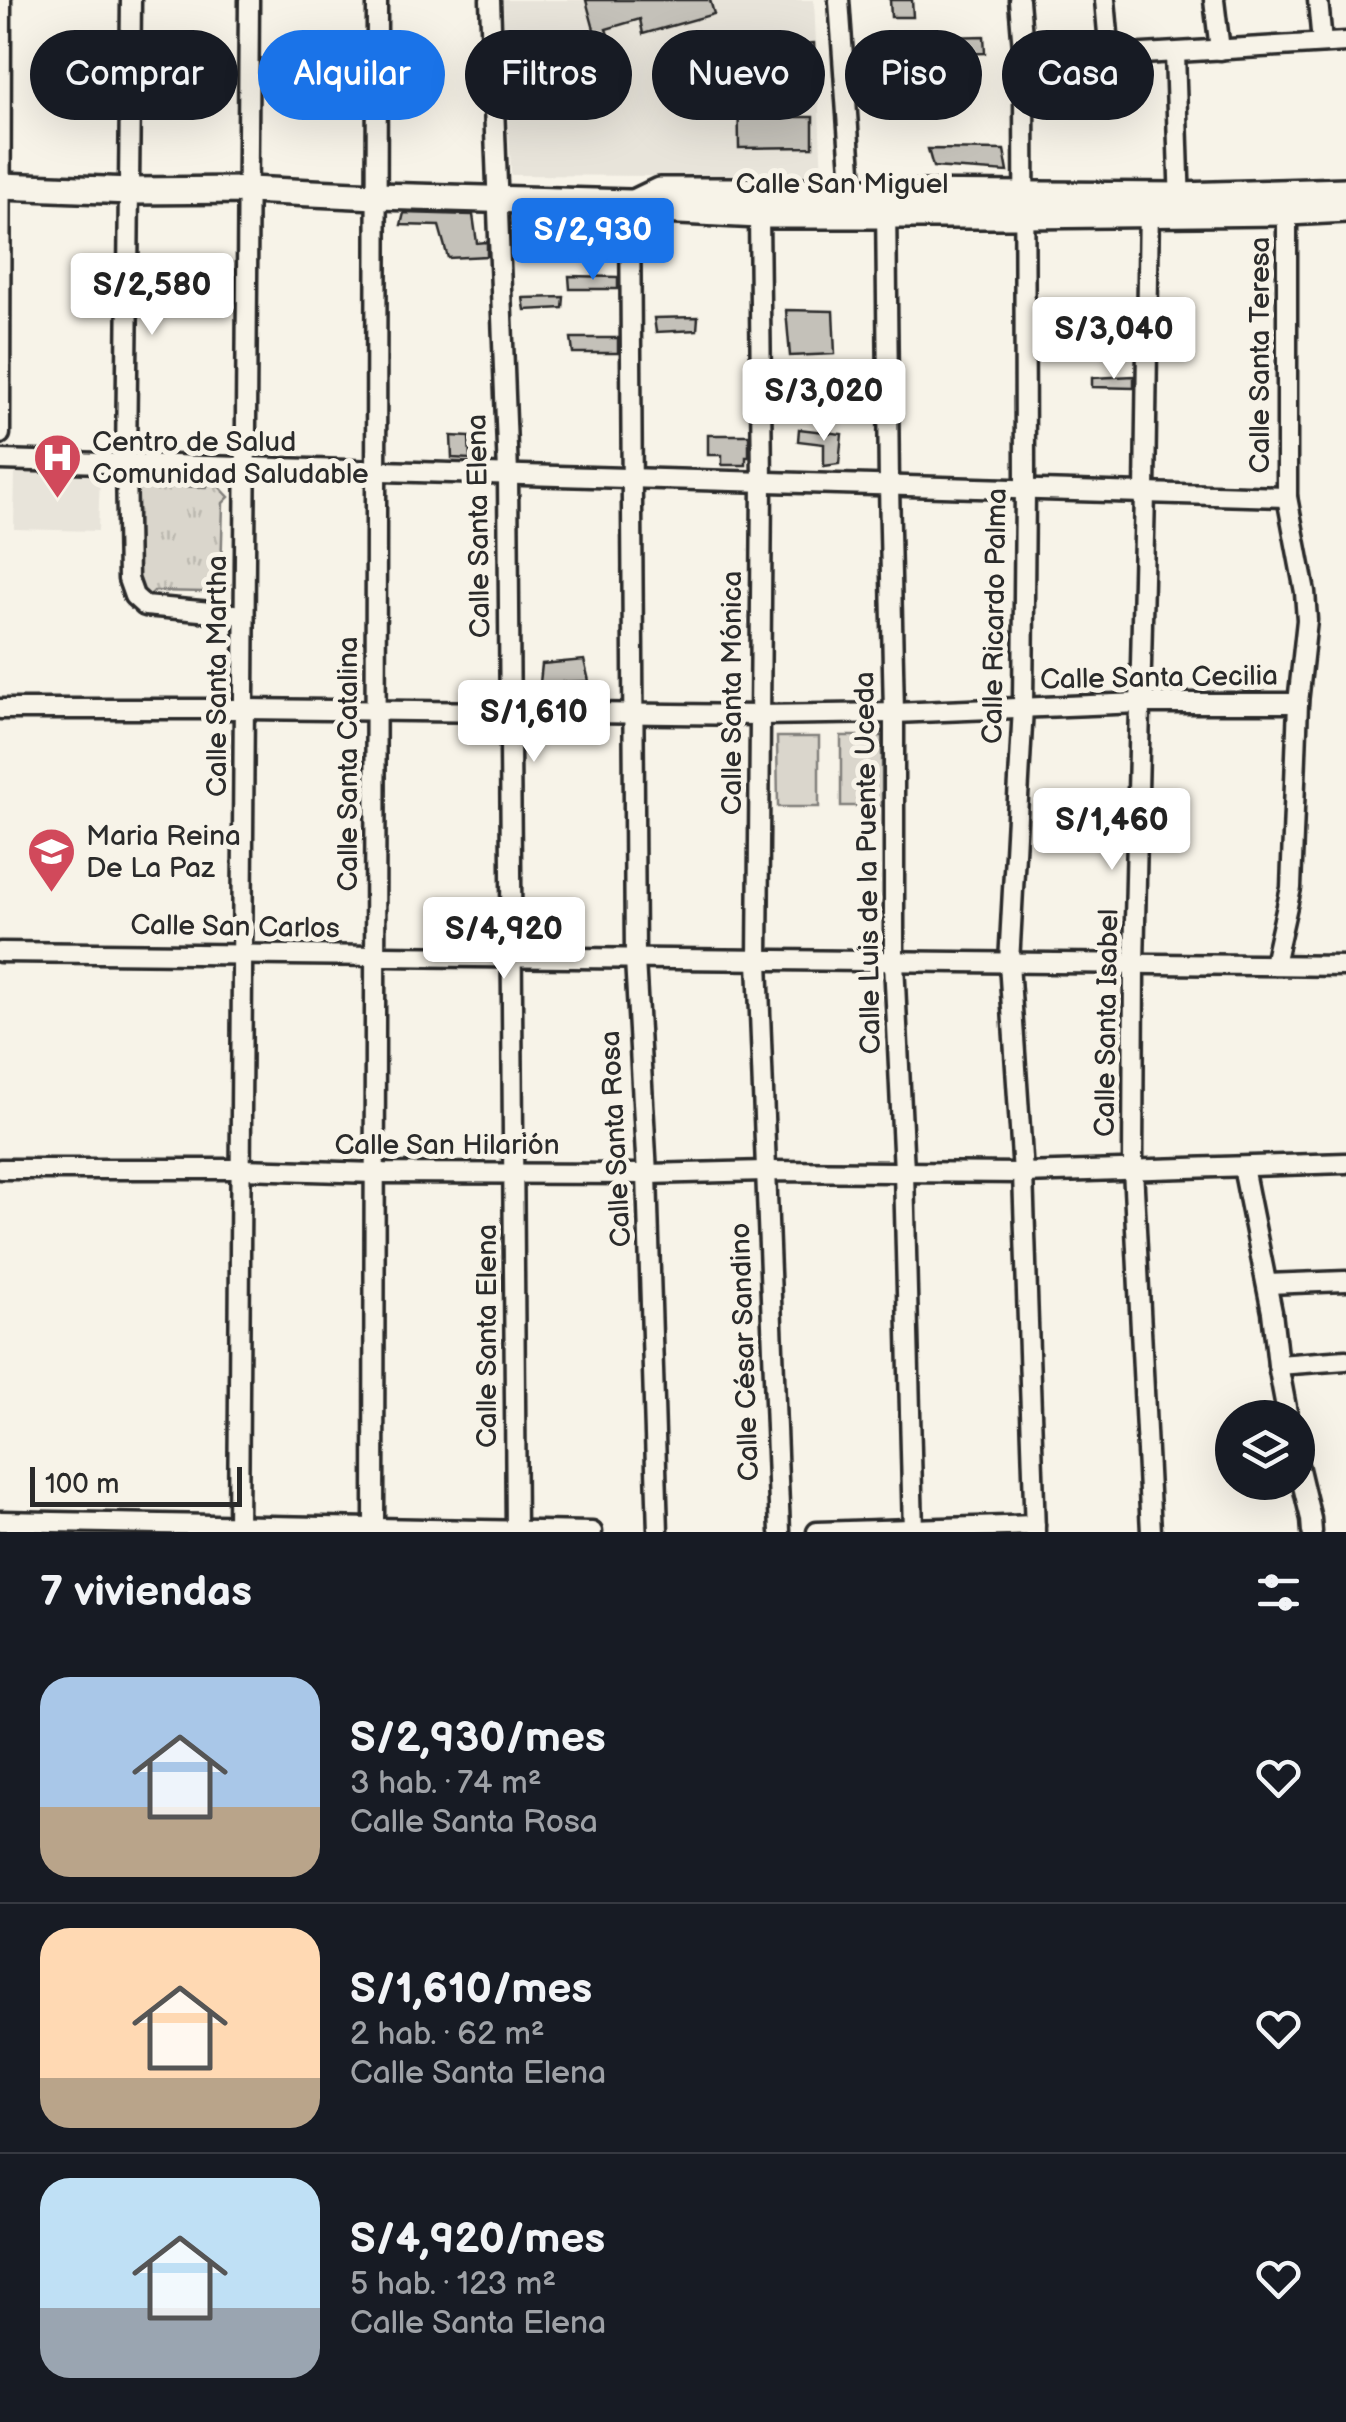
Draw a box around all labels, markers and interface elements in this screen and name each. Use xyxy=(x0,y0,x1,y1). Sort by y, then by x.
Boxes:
chip: Comprar xyxy=(30,30,238,120)
chip: Alquilar xyxy=(258,30,445,120)
chip: Filtros xyxy=(465,30,632,120)
chip: Nuevo xyxy=(652,30,825,120)
chip: Piso xyxy=(845,30,982,120)
chip: Casa xyxy=(1002,30,1154,120)
street label: Calle San Miguel xyxy=(735,168,949,201)
pin: S/2,930 xyxy=(501,198,685,283)
text: S/2,930 xyxy=(534,211,652,250)
street label: Calle Santa Teresa xyxy=(1244,237,1277,473)
pin: S/2,580 xyxy=(60,253,244,338)
text: S/2,580 xyxy=(93,266,211,305)
pin: S/3,040 xyxy=(1022,297,1206,382)
text: S/3,040 xyxy=(1054,310,1174,349)
pin: S/3,020 xyxy=(732,359,916,444)
text: S/3,020 xyxy=(765,372,883,411)
street label: Calle Santa Elena xyxy=(461,414,497,638)
place label: Centro de Salud Comunidad Saludable xyxy=(92,426,369,491)
hospital icon: Centro de Salud Comunidad Saludable xyxy=(31,432,83,500)
street label: Calle Ricardo Palma xyxy=(976,488,1014,744)
street label: Calle Santa Martha xyxy=(201,555,234,797)
street label: Calle Santa Mónica xyxy=(716,571,749,815)
street label: Calle Santa Catalina xyxy=(332,636,365,892)
street label: Calle Santa Cecilia xyxy=(1040,659,1278,697)
street label: Calle Luis de la Puente Uceda xyxy=(848,671,888,1055)
pin: S/1,610 xyxy=(442,680,626,765)
text: S/1,610 xyxy=(480,693,588,732)
pin: S/1,460 xyxy=(1020,788,1204,873)
text: S/1,460 xyxy=(1055,801,1169,840)
place label: Maria Reina De La Paz xyxy=(86,820,241,885)
school or university icon: Maria Reina De La Paz xyxy=(25,826,77,894)
pin: S/4,920 xyxy=(412,897,596,982)
street label: Calle San Carlos xyxy=(130,909,340,945)
street label: Calle Santa Isabel xyxy=(1089,909,1125,1137)
text: S/4,920 xyxy=(445,910,563,949)
street label: Calle Santa Rosa xyxy=(594,1030,638,1248)
street label: Calle San Hilarión xyxy=(334,1129,560,1162)
street label: Calle César Sandino xyxy=(724,1222,766,1482)
street label: Calle Santa Elena xyxy=(471,1224,504,1448)
map controls xyxy=(1215,1400,1315,1500)
button: layers xyxy=(1215,1400,1315,1500)
scale bar xyxy=(30,1462,242,1506)
text: 100 m xyxy=(45,1468,119,1501)
icon: filters xyxy=(1251,1565,1306,1620)
text: 7 viviendas xyxy=(40,1567,252,1618)
text: S/2,930/mes xyxy=(350,1713,606,1764)
icon: home xyxy=(120,1717,240,1837)
icon: heart xyxy=(1251,1750,1306,1805)
text: 3 hab. · 74 m² xyxy=(350,1764,541,1803)
text: Calle Santa Rosa xyxy=(350,1803,598,1842)
text: S/1,610/mes xyxy=(350,1964,592,2015)
icon: home xyxy=(120,1968,240,2088)
icon: heart xyxy=(1251,2001,1306,2056)
text: 2 hab. · 62 m² xyxy=(350,2015,545,2054)
text: Calle Santa Elena xyxy=(350,2054,606,2093)
text: S/4,920/mes xyxy=(350,2214,605,2265)
icon: home xyxy=(120,2218,240,2338)
icon: heart xyxy=(1251,2251,1306,2306)
text: 5 hab. · 123 m² xyxy=(350,2265,556,2304)
text: Calle Santa Elena xyxy=(350,2304,606,2343)

